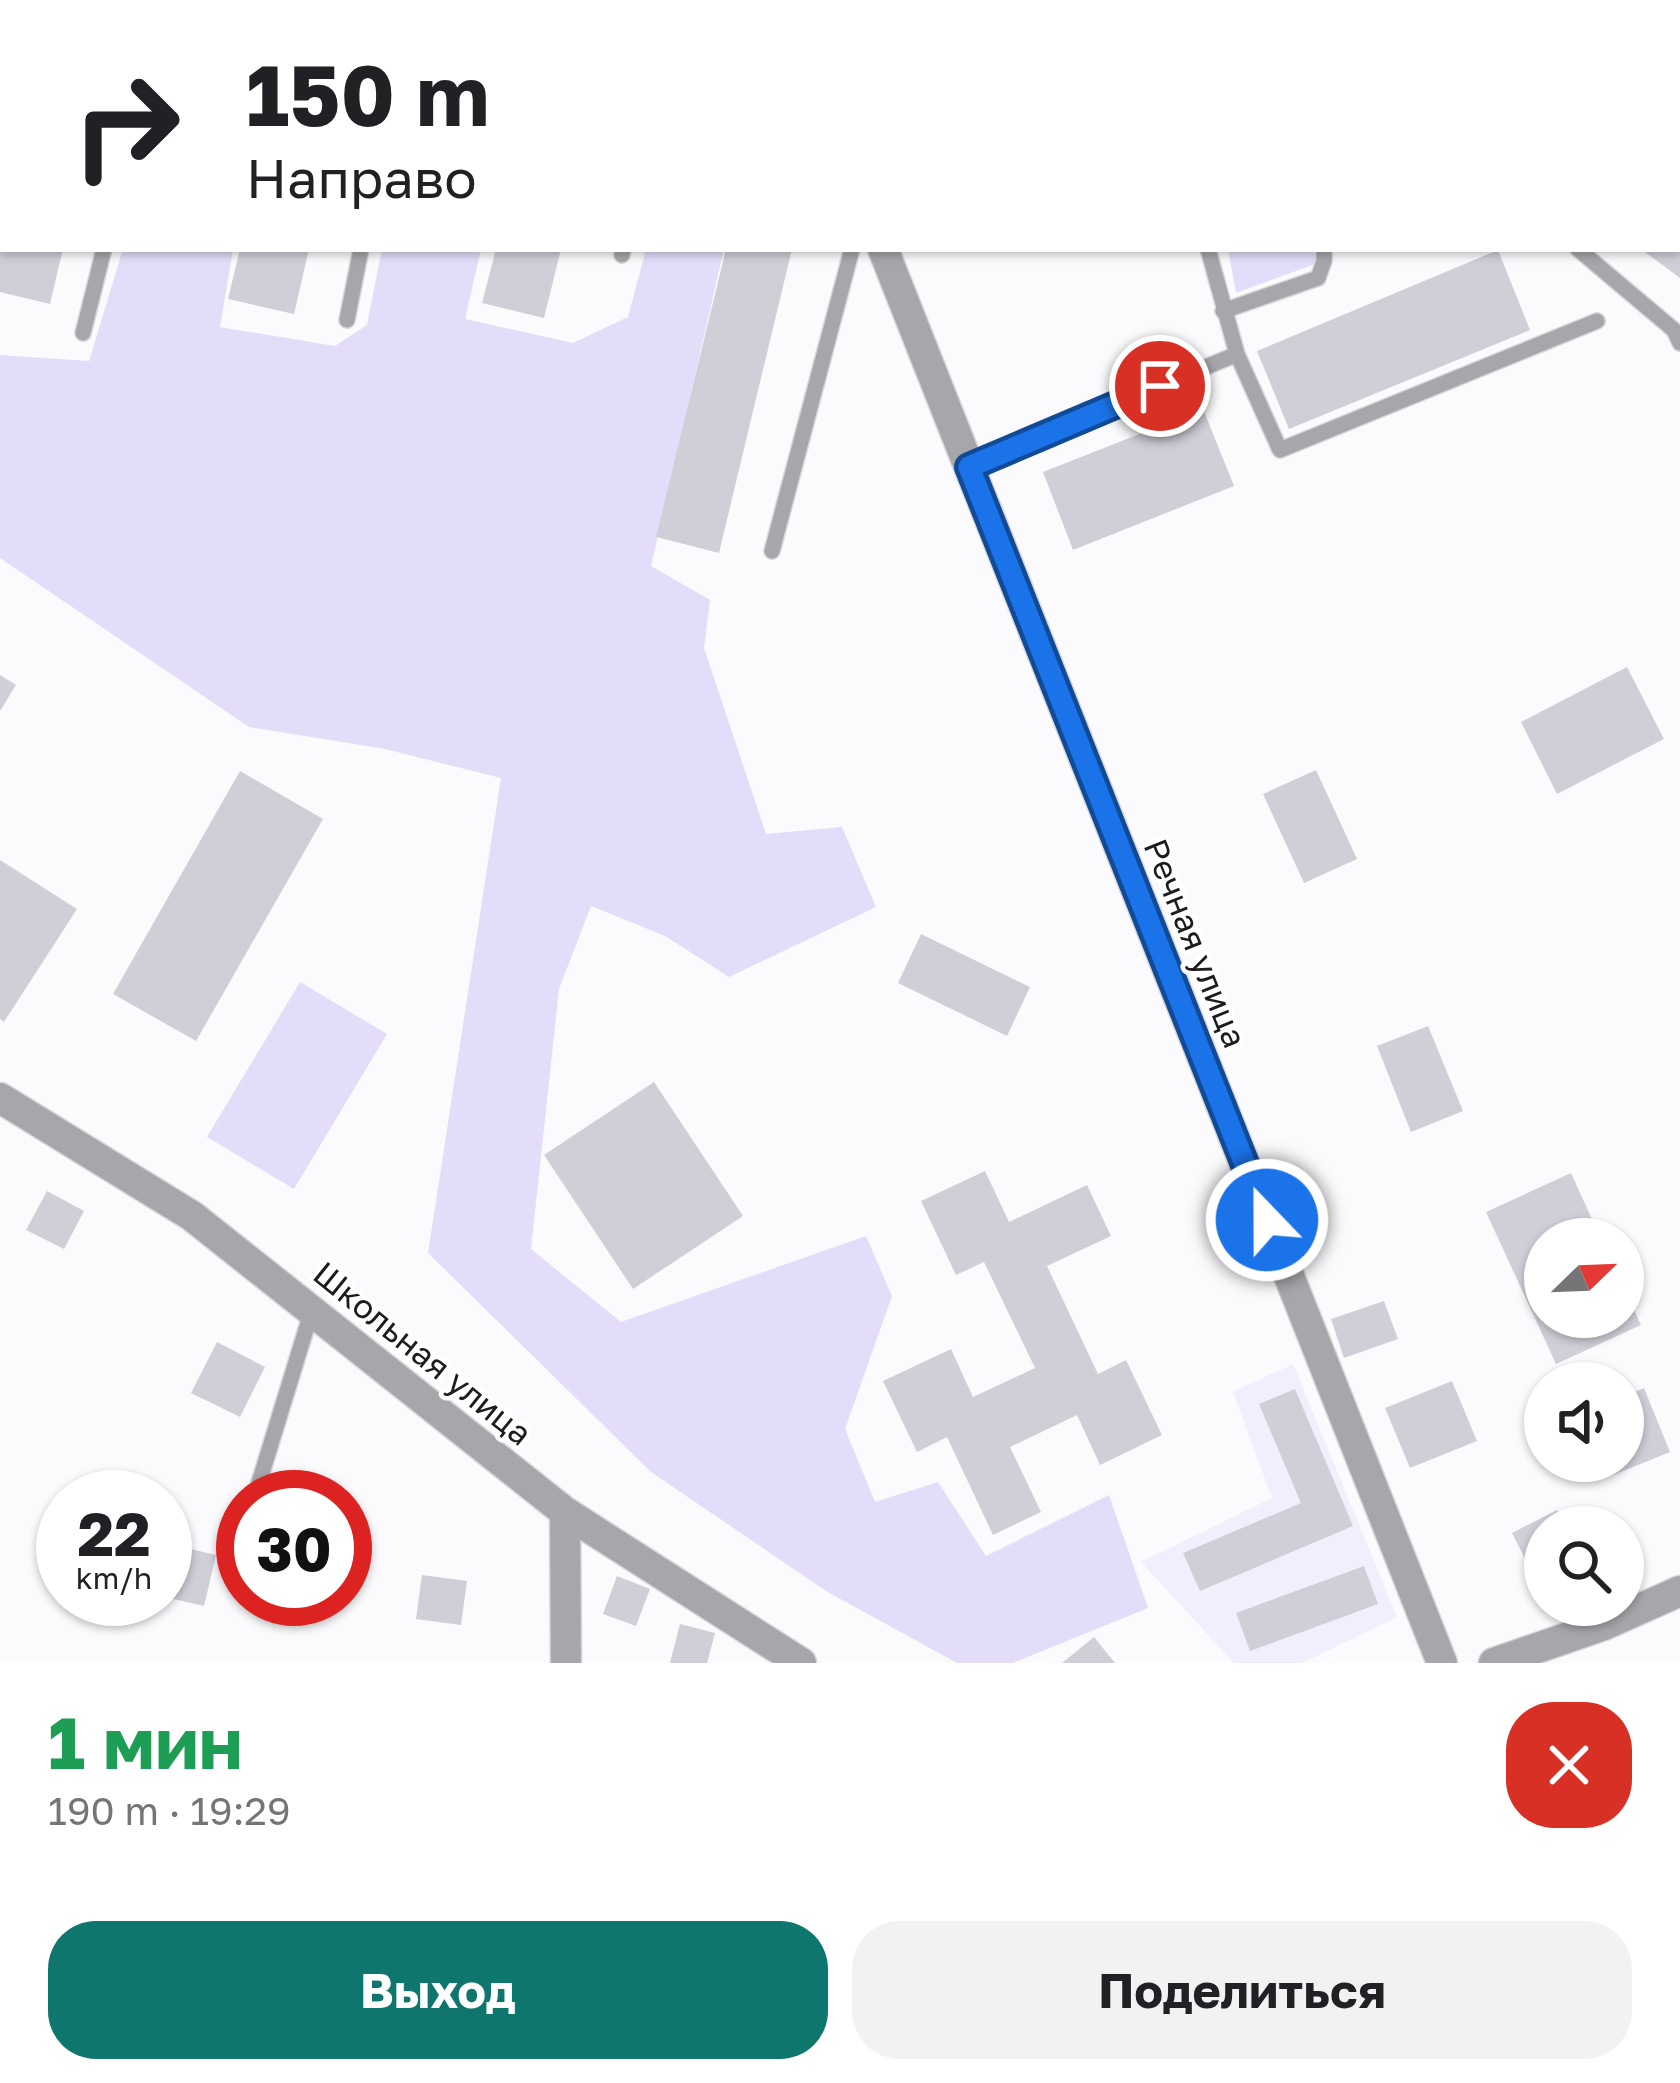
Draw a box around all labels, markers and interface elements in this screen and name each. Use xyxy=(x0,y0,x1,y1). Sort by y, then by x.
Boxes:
text: 150 m xyxy=(246,44,490,144)
icon: right xyxy=(48,48,204,204)
text: Направо xyxy=(246,145,477,210)
pin xyxy=(1109,335,1211,437)
icon: arrive xyxy=(1127,353,1193,419)
street label: Речная улица xyxy=(1136,833,1256,1053)
position arrow xyxy=(1204,1157,1330,1283)
north arrow xyxy=(1524,1218,1644,1338)
map controls xyxy=(1524,1218,1644,1626)
street label: Школьная улица xyxy=(306,1253,540,1453)
button: sound xyxy=(1524,1362,1644,1482)
speed limit sign: 30 xyxy=(216,1470,372,1626)
text: 22 xyxy=(77,1497,151,1569)
button: search xyxy=(1524,1506,1644,1626)
text: km/h xyxy=(76,1560,152,1596)
text: 1 мин xyxy=(48,1698,243,1785)
button: close xyxy=(1506,1702,1632,1828)
text: 190 m · 19:29 xyxy=(48,1787,291,1834)
button: Выход xyxy=(48,1921,828,2059)
button: Поделиться xyxy=(852,1921,1632,2059)

